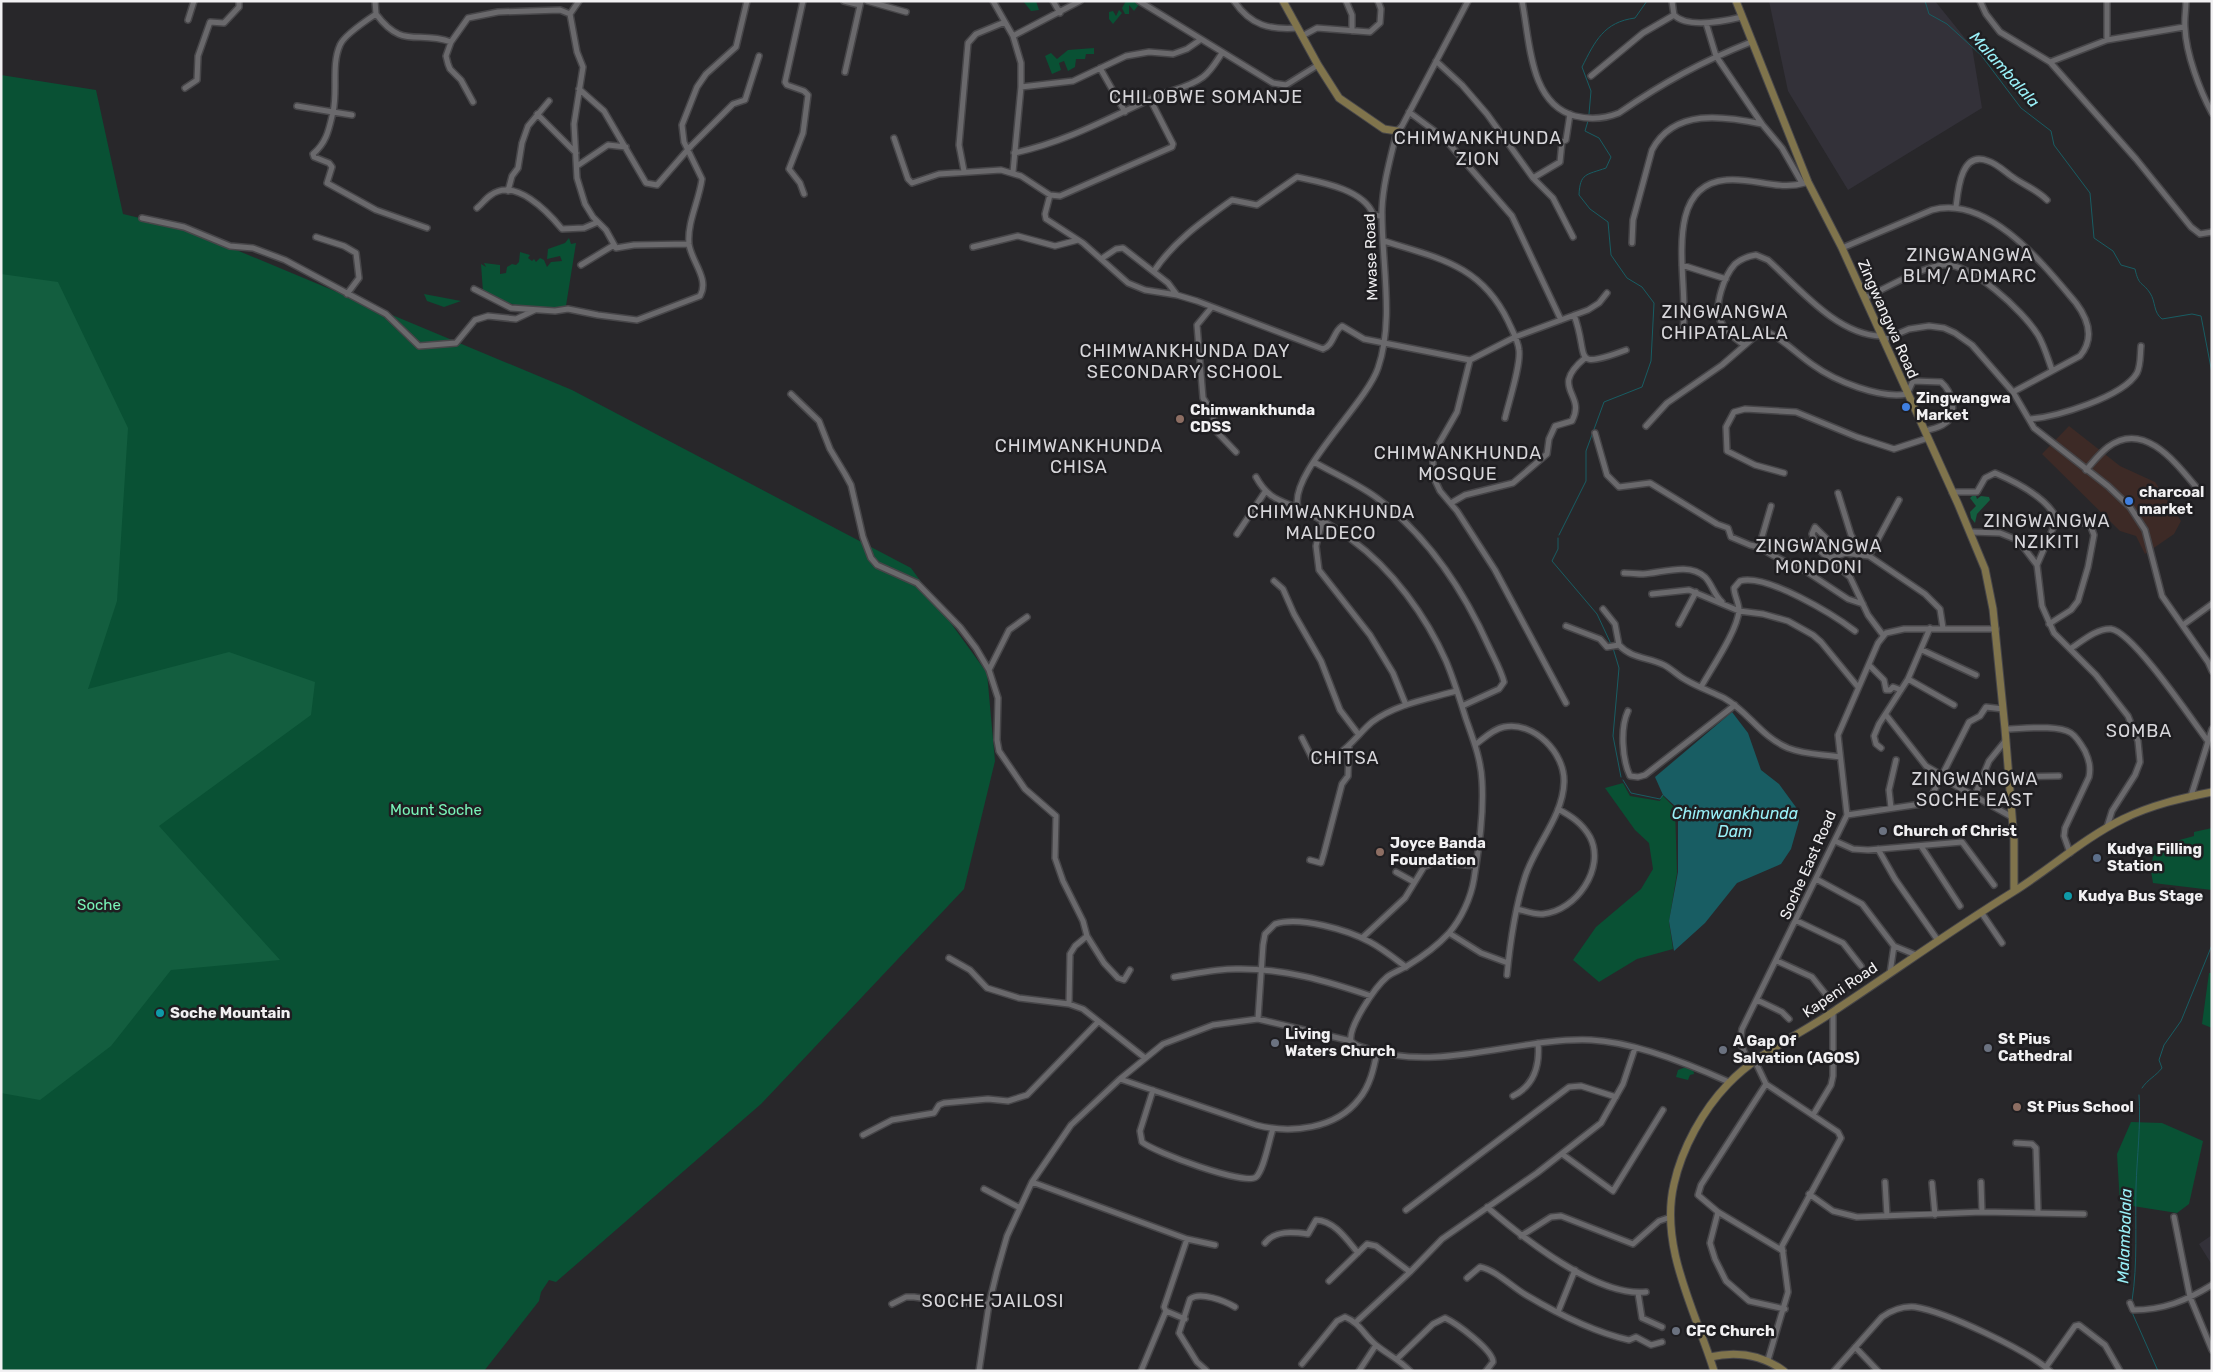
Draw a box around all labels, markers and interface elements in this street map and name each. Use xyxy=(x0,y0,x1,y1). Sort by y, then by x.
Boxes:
water label: Malambalala xyxy=(1966,28,2044,111)
district label: CHILOBWE SOMANJE xyxy=(1109,86,1303,108)
district label: CHIMWANKHUNDA ZION xyxy=(1394,127,1562,170)
street label: Mwase Road xyxy=(1360,213,1382,301)
district label: ZINGWANGWA BLM/ ADMARC xyxy=(1903,244,2037,287)
street label: Zingwangwa Road xyxy=(1854,257,1922,381)
district label: ZINGWANGWA CHIPATALALA xyxy=(1661,301,1789,344)
district label: CHIMWANKHUNDA DAY SECONDARY SCHOOL xyxy=(1079,340,1291,383)
place label: Zingwangwa Market xyxy=(1916,389,2011,424)
place label: Chimwankhunda CDSS xyxy=(1190,401,1315,436)
marker: Zingwangwa Market xyxy=(1900,401,1912,413)
marker: Chimwankhunda CDSS xyxy=(1174,413,1186,425)
district label: CHIMWANKHUNDA CHISA xyxy=(995,435,1163,478)
district label: CHIMWANKHUNDA MOSQUE xyxy=(1374,442,1542,485)
place label: charcoal market xyxy=(2139,483,2204,518)
marker: charcoal market xyxy=(2123,495,2135,507)
district label: CHIMWANKHUNDA MALDECO xyxy=(1247,501,1415,544)
district label: ZINGWANGWA NZIKITI xyxy=(1984,510,2110,553)
district label: ZINGWANGWA MONDONI xyxy=(1756,535,1882,578)
district label: SOMBA xyxy=(2106,720,2172,742)
district label: CHITSA xyxy=(1310,747,1380,769)
district label: ZINGWANGWA SOCHE EAST xyxy=(1912,768,2038,811)
park label: Mount Soche xyxy=(390,801,482,819)
water label: Chimwankhunda Dam xyxy=(1672,804,1798,841)
street label: Soche East Road xyxy=(1776,808,1840,922)
place label: Church of Christ xyxy=(1893,822,2017,840)
marker: Church of Christ xyxy=(1877,825,1889,837)
place label: Joyce Banda Foundation xyxy=(1390,834,1486,869)
place label: Kudya Filling Station xyxy=(2107,840,2202,875)
marker: Joyce Banda Foundation xyxy=(1374,846,1386,858)
marker: Kudya Filling Station xyxy=(2091,852,2103,864)
place label: Kudya Bus Stage xyxy=(2078,887,2203,905)
marker: Kudya Bus Stage xyxy=(2062,890,2074,902)
park label: Soche xyxy=(77,896,121,914)
street label: Kapeni Road xyxy=(1799,958,1881,1022)
place label: Soche Mountain xyxy=(170,1004,290,1022)
marker: Soche Mountain xyxy=(154,1007,166,1019)
place label: Living Waters Church xyxy=(1285,1025,1395,1060)
place label: St Pius Cathedral xyxy=(1998,1030,2072,1065)
place label: A Gap Of Salvation (AGOS) xyxy=(1733,1032,1860,1067)
marker: Living Waters Church xyxy=(1269,1037,1281,1049)
marker: St Pius Cathedral xyxy=(1982,1042,1994,1054)
marker: A Gap Of Salvation (AGOS) xyxy=(1717,1044,1729,1056)
place label: St Pius School xyxy=(2027,1098,2134,1116)
marker: St Pius School xyxy=(2011,1101,2023,1113)
water label: Malambalala xyxy=(2113,1188,2136,1284)
district label: SOCHE JAILOSI xyxy=(922,1290,1064,1312)
place label: CFC Church xyxy=(1686,1322,1775,1340)
marker: CFC Church xyxy=(1670,1325,1682,1337)

